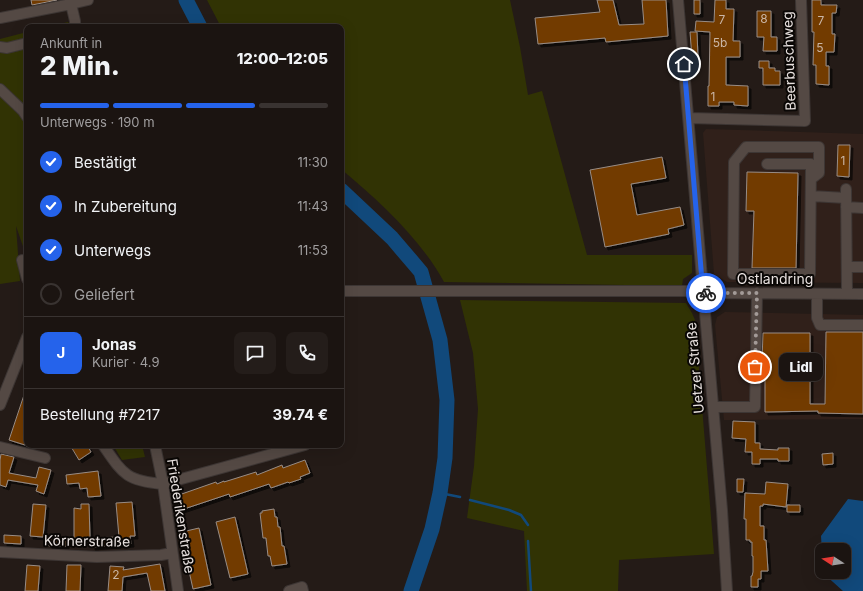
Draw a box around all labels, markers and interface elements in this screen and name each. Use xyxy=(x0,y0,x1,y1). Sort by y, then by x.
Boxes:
house number: 8 xyxy=(760,11,768,26)
street label: Beerbuschweg xyxy=(778,11,799,111)
house number: 7 xyxy=(719,12,726,27)
house number: 7 xyxy=(818,13,825,28)
text: Ankunft in xyxy=(40,35,102,51)
house number: 5b xyxy=(713,35,727,50)
house number: 5 xyxy=(816,40,824,55)
pin xyxy=(667,47,701,81)
text: 12:00–12:05 xyxy=(237,49,328,68)
text: 2 Min. xyxy=(40,50,120,81)
icon: home xyxy=(673,53,695,75)
house number: 1 xyxy=(711,89,715,104)
text: Unterwegs · 190 m xyxy=(40,114,155,130)
icon: check xyxy=(40,151,62,173)
text: Bestätigt xyxy=(74,153,137,172)
house number: 1 xyxy=(841,153,845,168)
text: 11:30 xyxy=(297,154,328,170)
icon: check xyxy=(40,195,62,217)
text: In Zubereitung xyxy=(74,197,177,216)
text: 11:43 xyxy=(297,198,328,214)
icon: check xyxy=(40,239,62,261)
text: Unterwegs xyxy=(74,241,151,260)
text: 11:53 xyxy=(298,242,328,258)
street label: Ostlandring xyxy=(737,270,813,287)
courier xyxy=(686,273,726,313)
icon: bike xyxy=(695,282,717,304)
text: Geliefert xyxy=(74,285,135,304)
street label: Uetzer Straße xyxy=(682,322,707,414)
button: chat xyxy=(234,332,276,374)
button: phone xyxy=(286,332,328,374)
text: Jonas xyxy=(92,335,136,354)
text: J xyxy=(57,343,65,362)
pin xyxy=(738,350,772,384)
callout: Lidl xyxy=(779,353,823,381)
text: Kurier · 4.9 xyxy=(92,354,159,370)
icon: bag xyxy=(744,356,766,378)
text: Lidl xyxy=(789,359,813,375)
text: Bestellung #7217 xyxy=(40,405,160,424)
text: 39.74 € xyxy=(273,405,328,424)
street label: Friederikenstraße xyxy=(164,457,199,575)
street label: Körnerstraße xyxy=(44,531,130,550)
north arrow xyxy=(815,543,851,579)
map controls xyxy=(815,543,851,579)
house number: 2 xyxy=(112,567,120,582)

